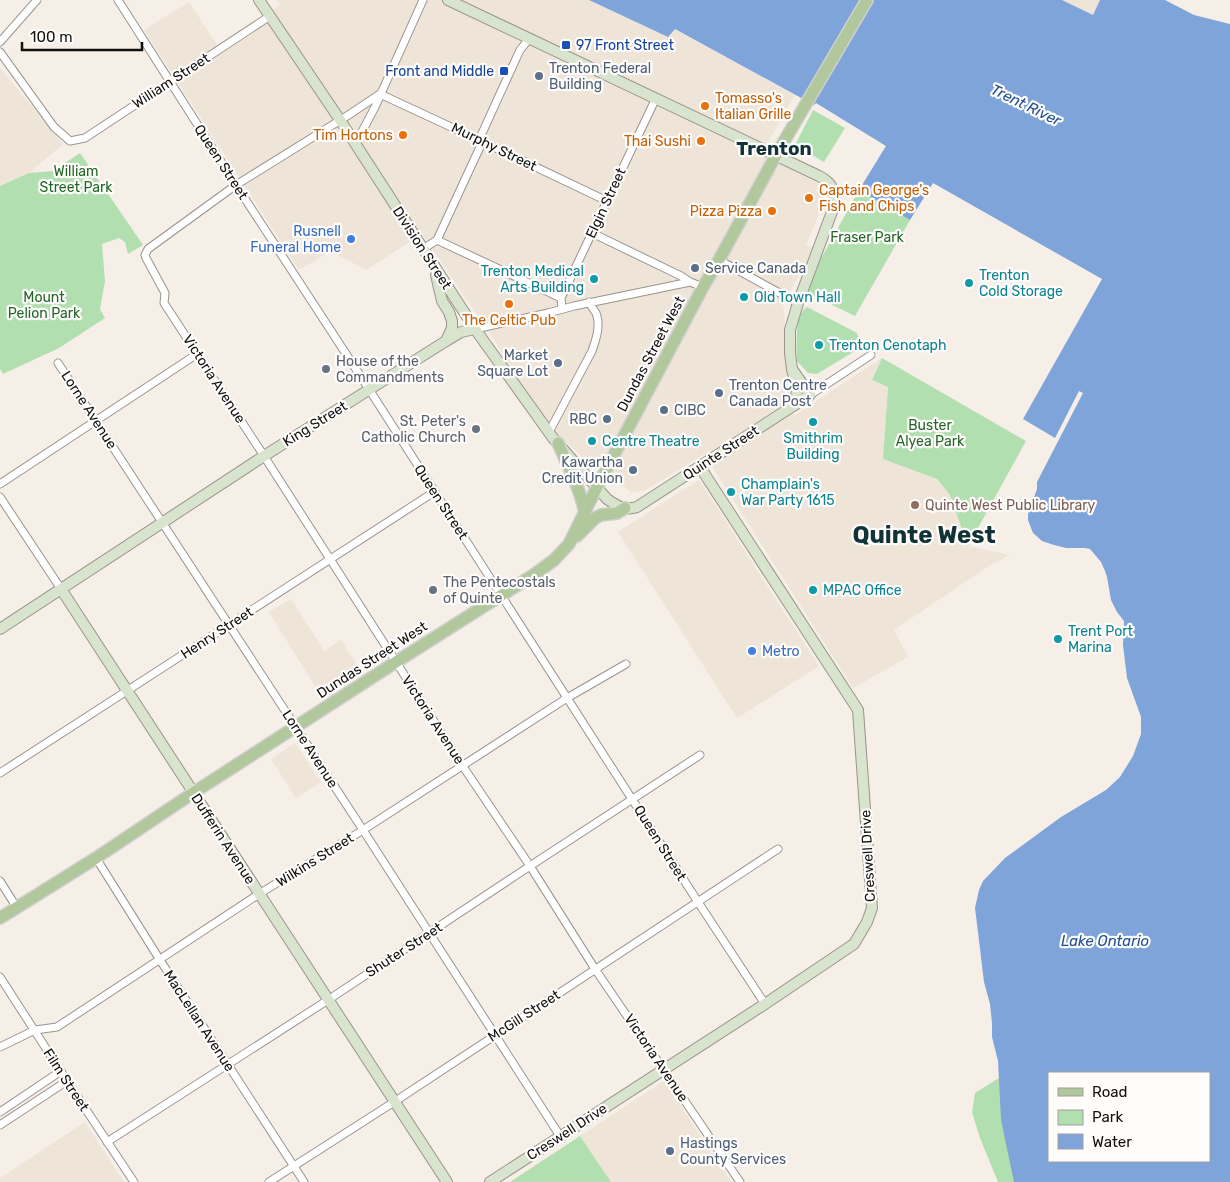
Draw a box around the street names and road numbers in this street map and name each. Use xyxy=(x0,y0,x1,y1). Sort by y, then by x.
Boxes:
street label: William Street xyxy=(129,49,213,112)
street label: Murphy Street xyxy=(449,119,540,175)
street label: Queen Street xyxy=(190,121,252,203)
street label: Elgin Street xyxy=(582,164,630,241)
street label: Division Street xyxy=(389,203,455,293)
street label: Dundas Street West xyxy=(613,293,689,415)
street label: Victoria Avenue xyxy=(179,331,249,427)
street label: Lorne Avenue xyxy=(57,368,121,452)
street label: King Street xyxy=(280,397,351,450)
street label: Quinte Street xyxy=(680,422,763,484)
street label: Queen Street xyxy=(410,461,472,543)
street label: Henry Street xyxy=(178,603,257,663)
street label: Dundas Street West xyxy=(314,618,431,702)
street label: Victoria Avenue xyxy=(398,672,468,768)
street label: Lorne Avenue xyxy=(278,707,342,791)
street label: Dufferin Avenue xyxy=(187,790,259,888)
street label: Queen Street xyxy=(630,802,690,884)
street label: Creswell Drive xyxy=(857,809,879,902)
street label: Wilkins Street xyxy=(273,829,357,891)
street label: Shuter Street xyxy=(363,919,446,981)
street label: MacLellan Avenue xyxy=(160,967,238,1075)
street label: McGill Street xyxy=(485,986,564,1046)
street label: Victoria Avenue xyxy=(620,1011,692,1105)
street label: Film Street xyxy=(39,1045,93,1115)
street label: Creswell Drive xyxy=(524,1100,610,1164)

